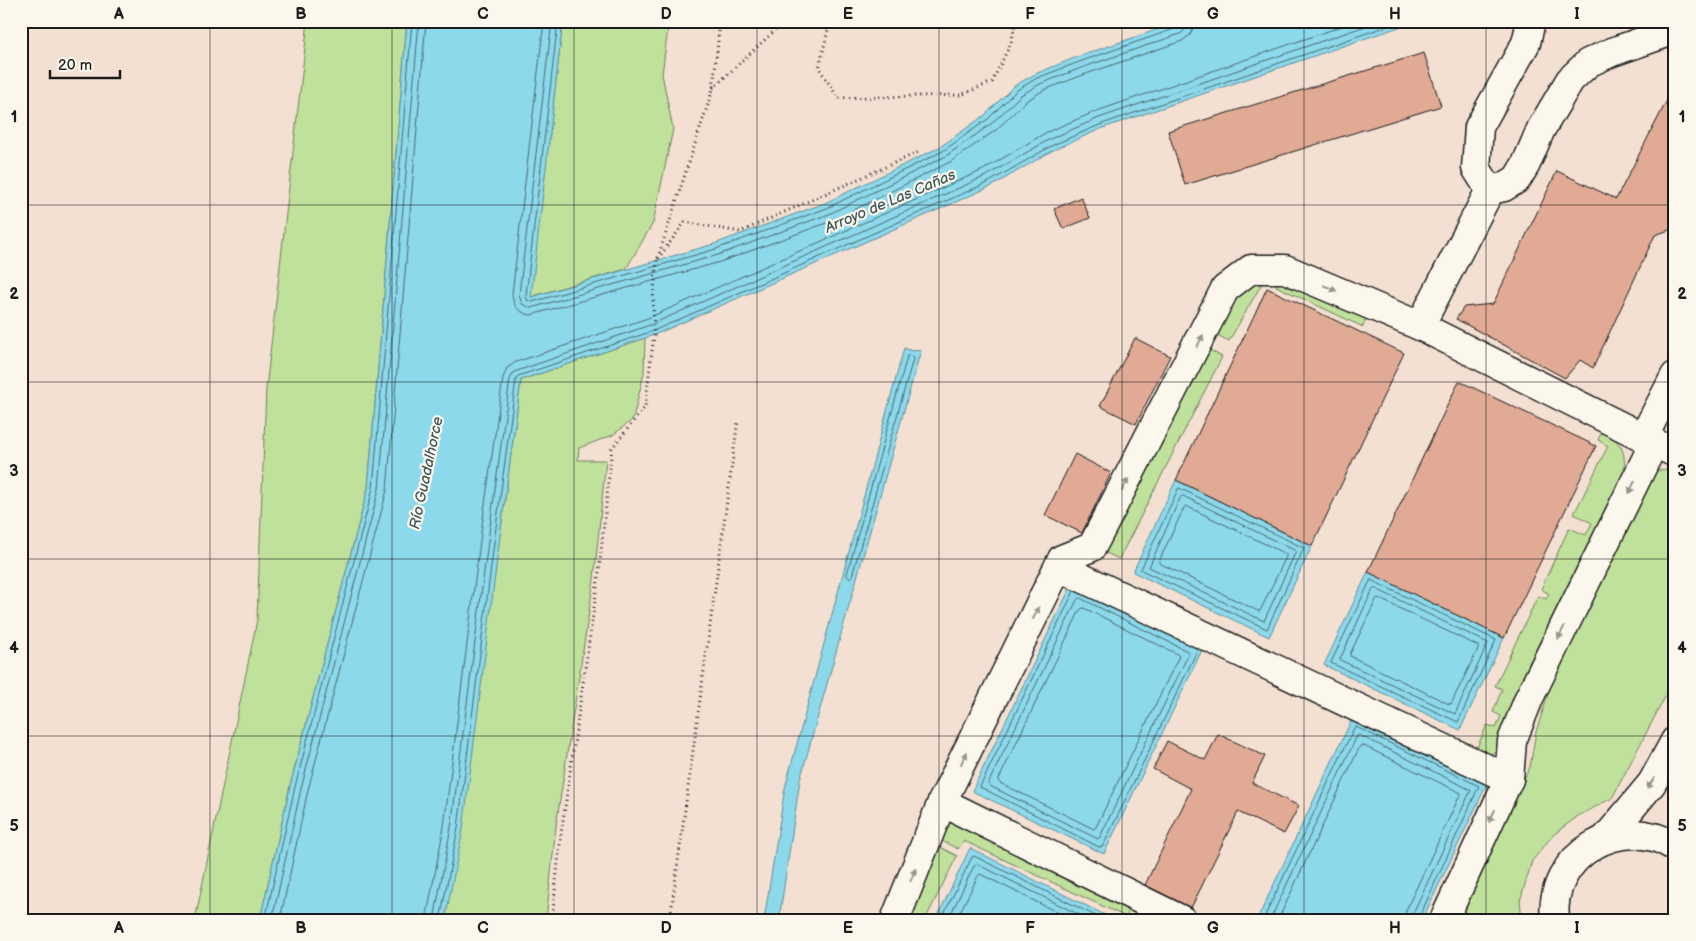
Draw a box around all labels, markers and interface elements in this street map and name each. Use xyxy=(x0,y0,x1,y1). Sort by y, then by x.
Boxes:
text: A xyxy=(113,5,124,24)
text: B xyxy=(295,5,307,24)
text: C xyxy=(477,5,489,24)
text: D xyxy=(660,5,672,24)
text: E xyxy=(843,5,853,24)
text: F xyxy=(1025,5,1035,24)
text: G xyxy=(1207,5,1219,24)
text: H xyxy=(1389,5,1401,24)
text: I xyxy=(1574,5,1580,24)
scale bar xyxy=(50,48,120,80)
text: 20 m xyxy=(58,56,92,75)
text: 1 xyxy=(11,108,17,127)
text: 1 xyxy=(1679,108,1685,127)
water label: Arroyo de Las Cañas xyxy=(821,165,959,238)
one-way arrow xyxy=(1323,284,1337,292)
text: 2 xyxy=(9,285,19,304)
text: 2 xyxy=(1677,285,1687,304)
one-way arrow xyxy=(1196,333,1204,348)
water label: Río Guadalhorce xyxy=(405,415,448,531)
text: 3 xyxy=(9,462,19,481)
text: 3 xyxy=(1677,462,1687,481)
one-way arrow xyxy=(1121,478,1129,492)
one-way arrow xyxy=(1628,480,1636,494)
one-way arrow xyxy=(1032,605,1040,620)
one-way arrow xyxy=(1557,625,1565,640)
text: 4 xyxy=(9,639,19,658)
text: 4 xyxy=(1677,639,1687,658)
one-way arrow xyxy=(960,751,968,765)
one-way arrow xyxy=(1646,777,1656,790)
one-way arrow xyxy=(1488,809,1496,823)
text: 5 xyxy=(9,817,19,836)
text: 5 xyxy=(1677,817,1687,836)
one-way arrow xyxy=(910,867,917,882)
text: A xyxy=(113,919,124,938)
text: B xyxy=(295,919,307,938)
text: C xyxy=(477,919,489,938)
text: D xyxy=(660,919,672,938)
text: E xyxy=(843,919,853,938)
text: F xyxy=(1025,919,1035,938)
text: G xyxy=(1207,919,1219,938)
text: H xyxy=(1389,919,1401,938)
text: I xyxy=(1574,919,1580,938)

